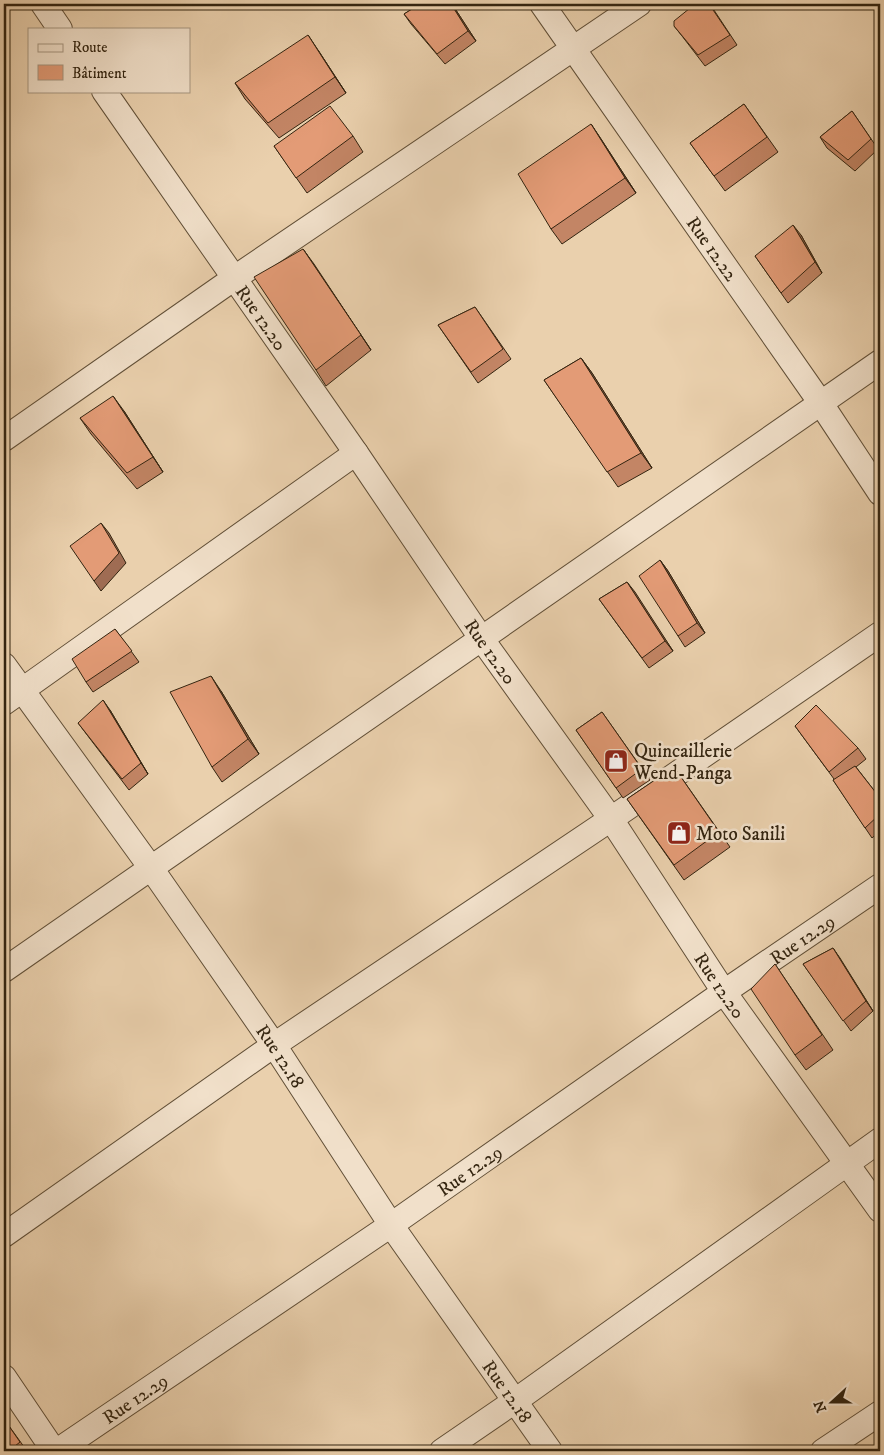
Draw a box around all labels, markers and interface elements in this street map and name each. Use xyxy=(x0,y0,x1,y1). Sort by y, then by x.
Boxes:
legend xyxy=(28,28,190,92)
text: Route xyxy=(72,38,107,57)
text: Bâtiment xyxy=(72,64,127,83)
street label: Rue 12.22 xyxy=(681,212,742,286)
street label: Rue 12.20 xyxy=(230,281,291,356)
street label: Rue 12.20 xyxy=(459,615,521,689)
place label: Quincaillerie Wend-Panga xyxy=(633,740,732,785)
shop icon: Quincaillerie Wend-Panga xyxy=(603,748,629,774)
shop icon: Moto Sanili xyxy=(666,820,692,846)
place label: Moto Sanili xyxy=(696,823,785,846)
street label: Rue 12.29 xyxy=(766,910,840,970)
street label: Rue 12.20 xyxy=(688,949,749,1023)
street label: Rue 12.18 xyxy=(250,1021,309,1093)
street label: Rue 12.29 xyxy=(433,1141,507,1202)
street label: Rue 12.18 xyxy=(477,1356,537,1428)
street label: Rue 12.29 xyxy=(99,1369,173,1430)
north arrow xyxy=(806,1378,856,1428)
text: N xyxy=(810,1397,831,1415)

